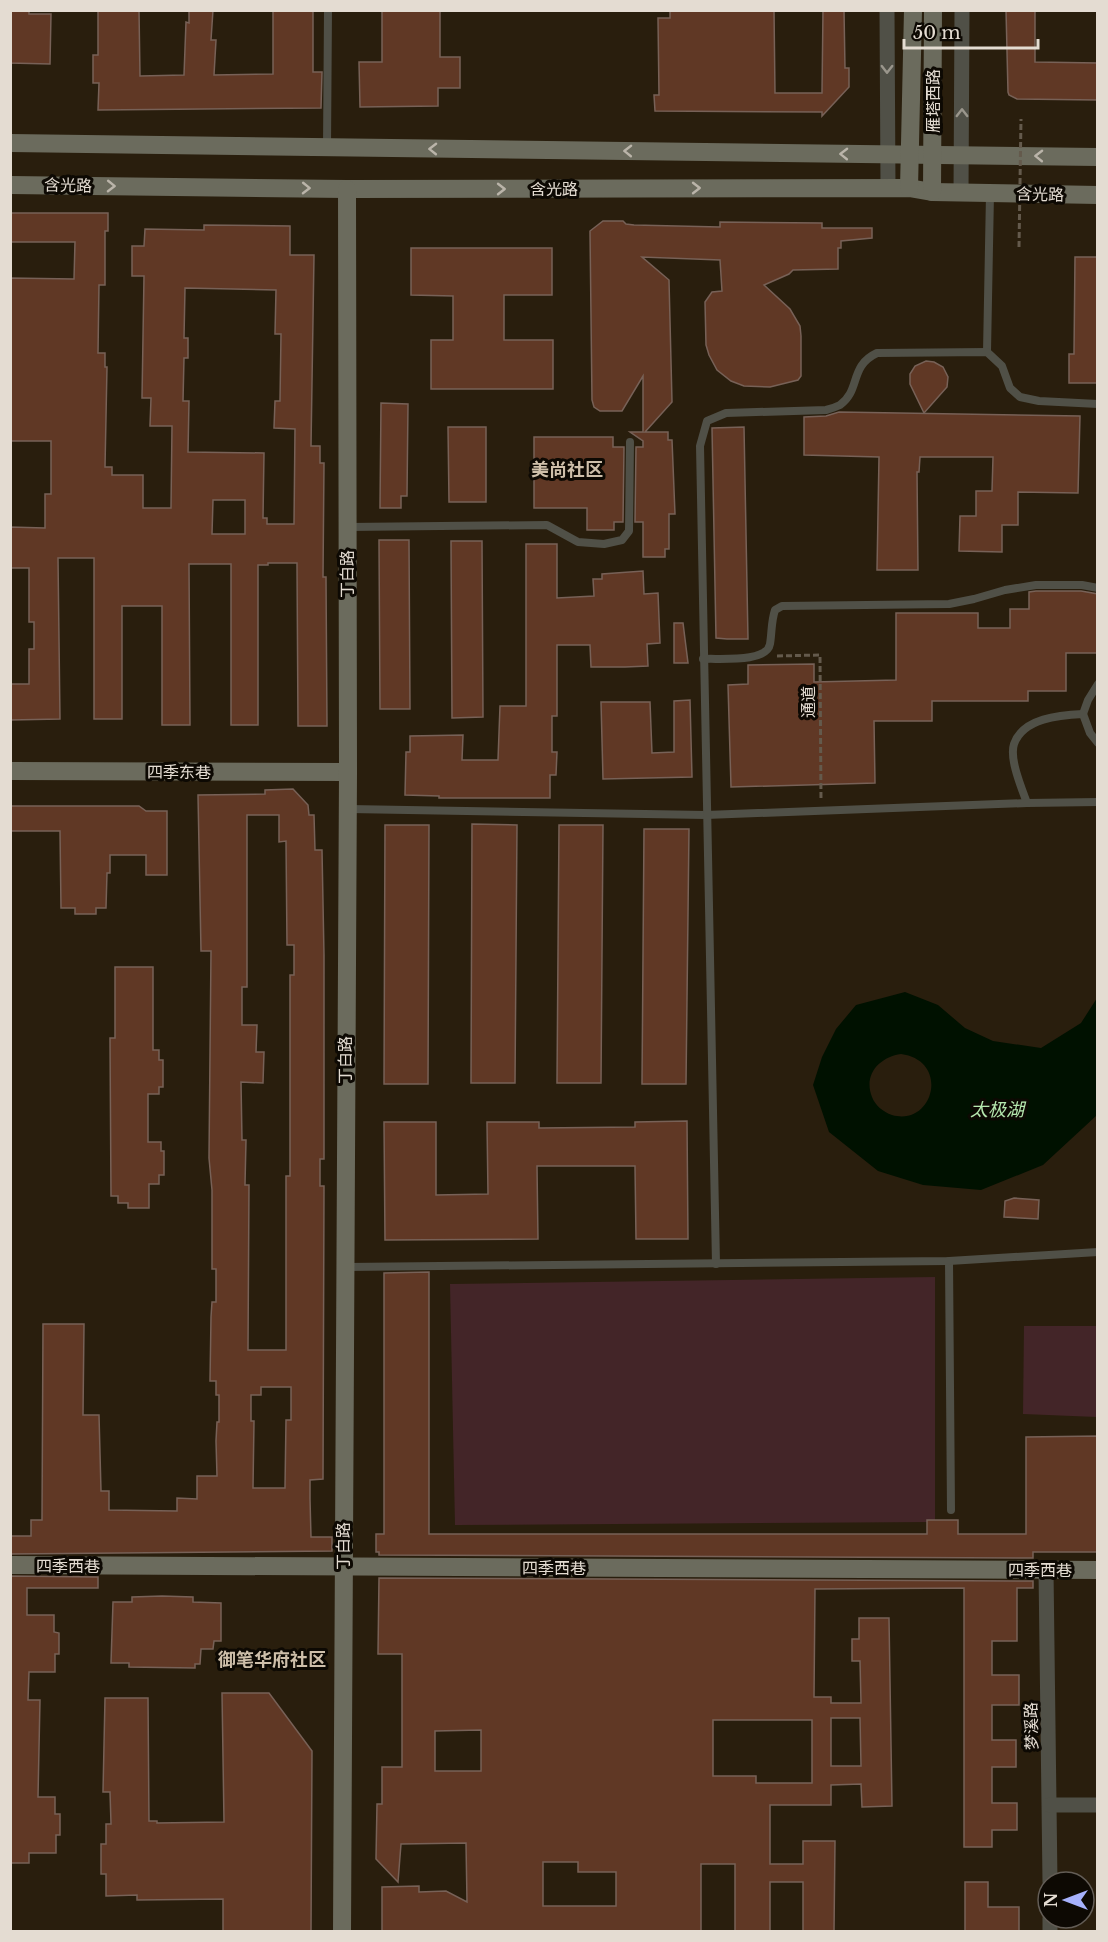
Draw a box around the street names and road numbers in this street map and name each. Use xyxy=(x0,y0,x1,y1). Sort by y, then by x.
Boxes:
street label: 雁塔西路 xyxy=(923,69,943,133)
street label: 含光路 xyxy=(44,175,92,195)
street label: 含光路 xyxy=(530,179,578,199)
street label: 含光路 xyxy=(1016,184,1064,204)
street label: 丁白路 xyxy=(337,550,357,598)
street label: 通道 xyxy=(798,686,818,718)
street label: 四季东巷 xyxy=(147,762,211,782)
street label: 丁白路 xyxy=(335,1036,355,1084)
street label: 丁白路 xyxy=(333,1522,353,1570)
street label: 四季西巷 xyxy=(36,1556,100,1576)
street label: 四季西巷 xyxy=(522,1558,586,1578)
street label: 四季西巷 xyxy=(1008,1560,1072,1580)
street label: 梦溪路 xyxy=(1021,1702,1041,1750)

